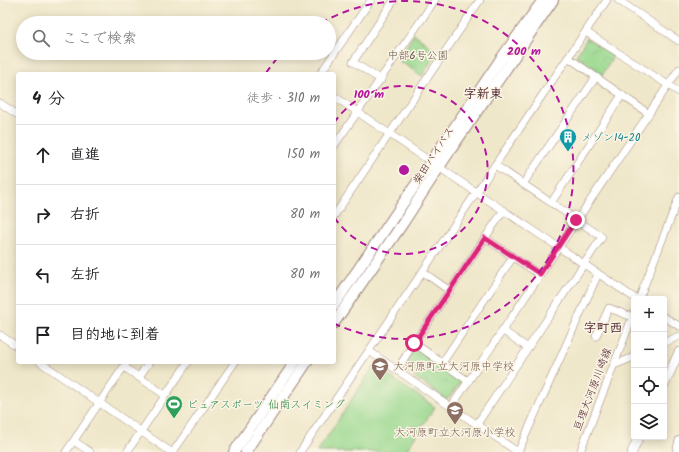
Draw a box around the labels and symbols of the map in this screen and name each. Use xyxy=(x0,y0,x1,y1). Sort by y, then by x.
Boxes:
text: 200 m xyxy=(507,42,541,61)
park label: 中部6号公園 xyxy=(387,47,449,65)
district label: 字新東 xyxy=(463,84,503,105)
text: 100 m xyxy=(354,85,384,104)
street label: 柴田バイパス xyxy=(408,123,459,188)
building icon: メゾン14-20 xyxy=(558,127,578,152)
place label: メゾン14-20 xyxy=(581,129,641,147)
centre of rings xyxy=(397,163,411,177)
route end xyxy=(567,211,585,229)
district label: 字町西 xyxy=(583,318,623,339)
route start xyxy=(405,334,423,352)
street label: 亘理大河原川崎線 xyxy=(569,345,617,434)
school or university icon: 大河原町立大河原中学校 xyxy=(370,356,390,381)
place label: 大河原町立大河原中学校 xyxy=(393,358,514,376)
sports icon: ピュアスポーツ 仙南スイミング xyxy=(164,394,184,419)
place label: ピュアスポーツ 仙南スイミング xyxy=(187,396,345,414)
school or university icon: 大河原町立大河原小学校 xyxy=(445,400,465,425)
place label: 大河原町立大河原小学校 xyxy=(395,424,516,442)

